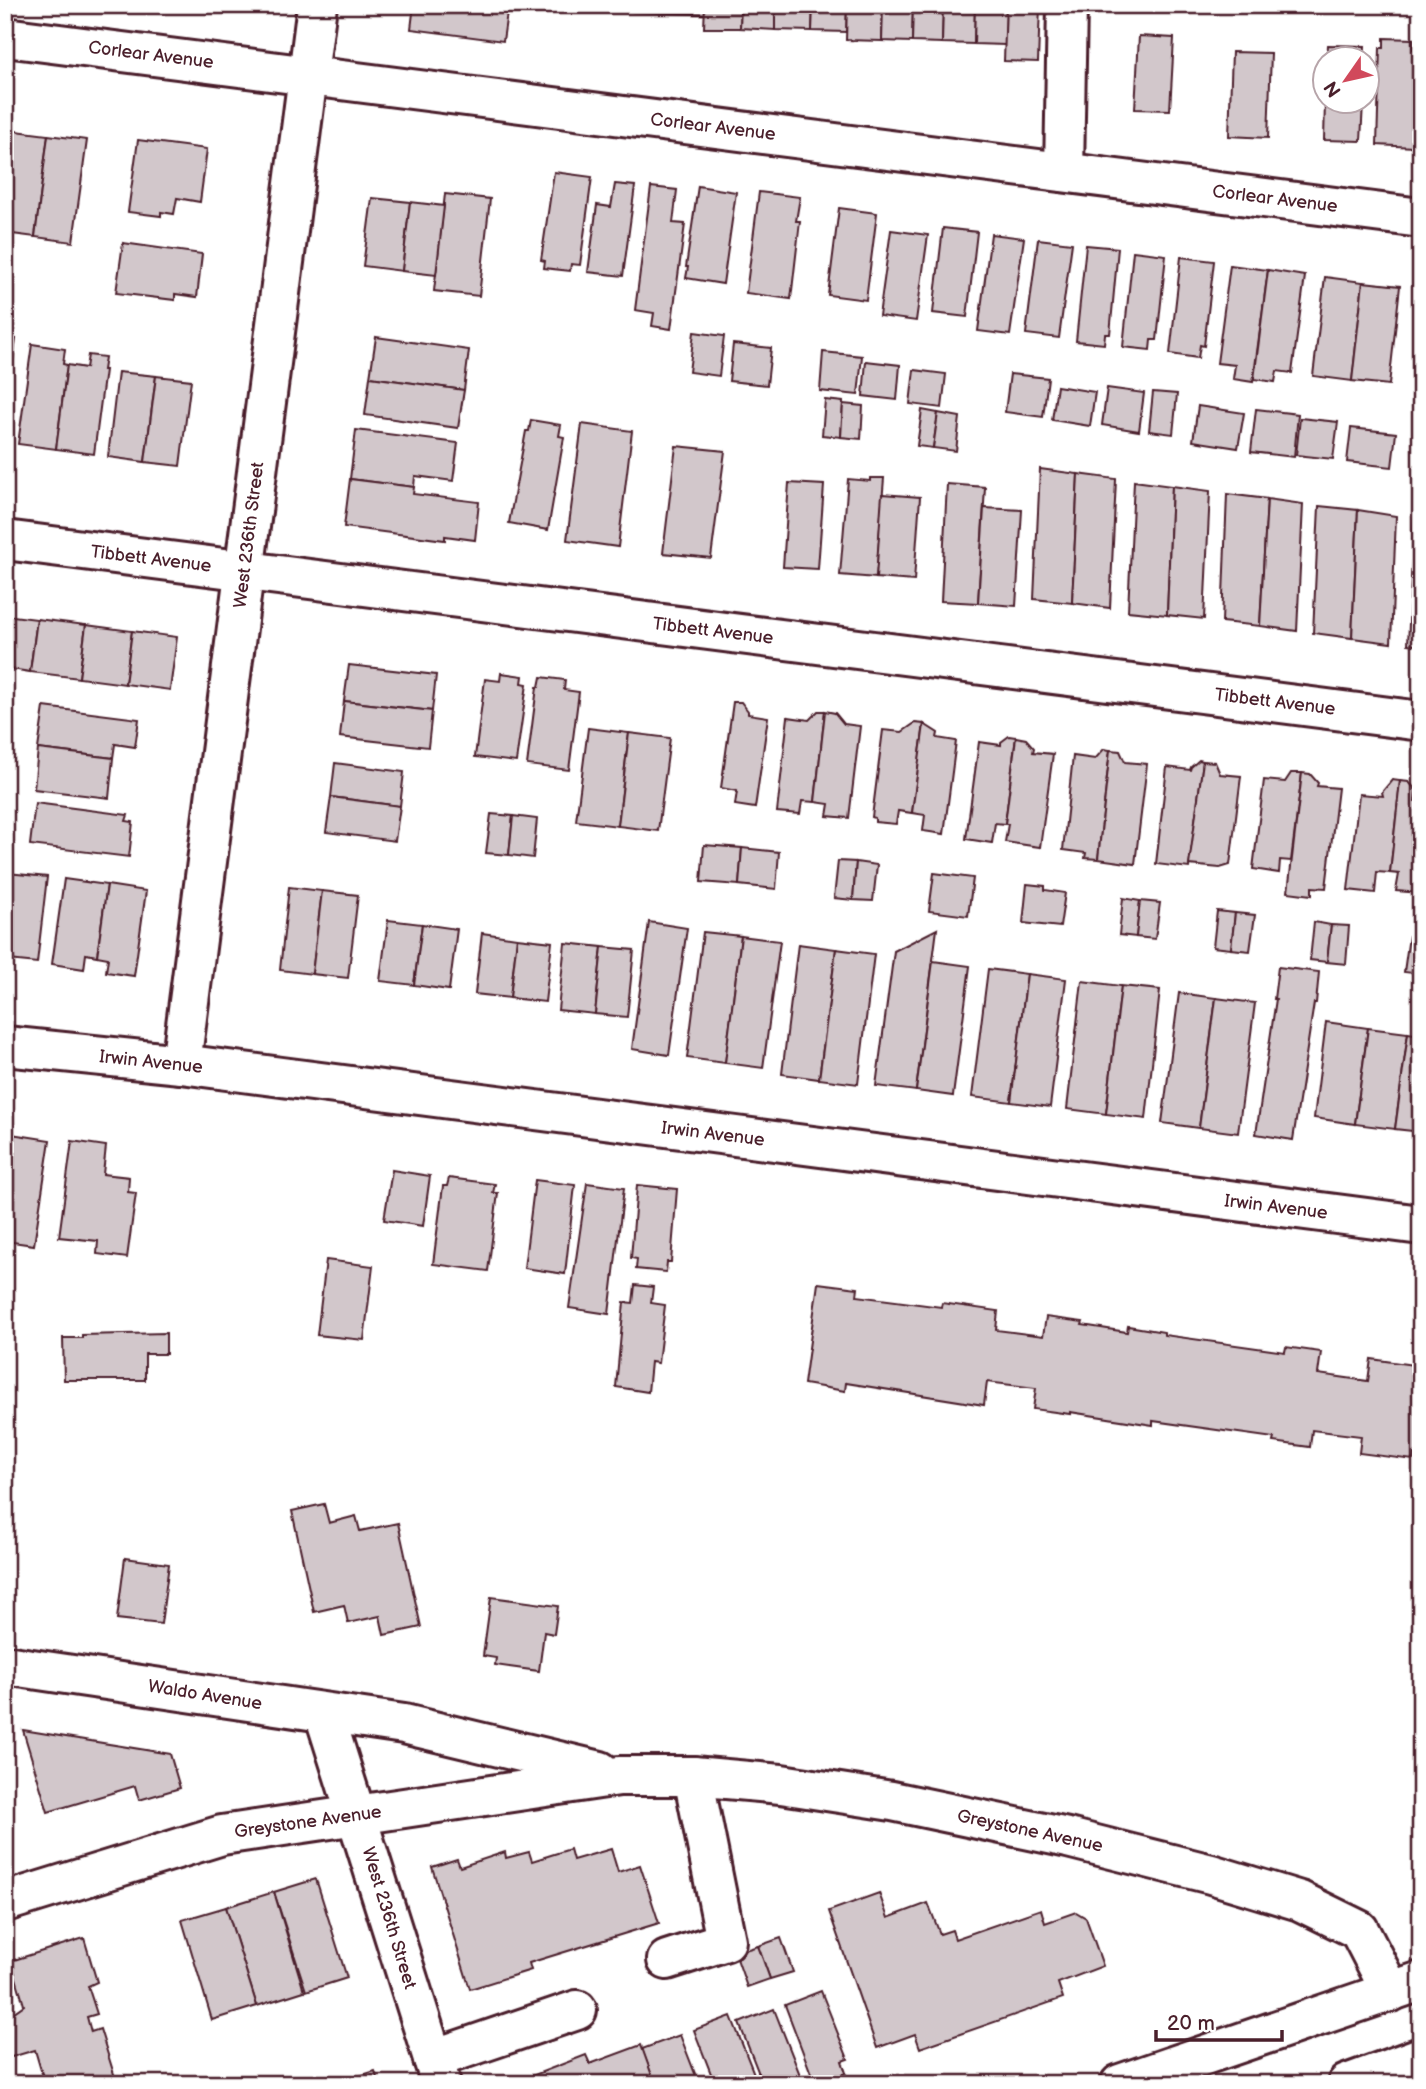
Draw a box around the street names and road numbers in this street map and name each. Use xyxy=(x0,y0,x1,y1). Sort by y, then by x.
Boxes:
street label: Corlear Avenue xyxy=(87,37,215,73)
street label: Corlear Avenue xyxy=(649,109,777,145)
street label: Corlear Avenue xyxy=(1211,181,1339,217)
street label: West 236th Street xyxy=(230,460,268,609)
street label: Tibbett Avenue xyxy=(89,541,213,577)
street label: Tibbett Avenue xyxy=(651,613,775,649)
street label: Tibbett Avenue xyxy=(1213,684,1337,720)
street label: Irwin Avenue xyxy=(98,1046,204,1078)
street label: Irwin Avenue xyxy=(660,1117,766,1151)
street label: Irwin Avenue xyxy=(1223,1190,1329,1224)
street label: Waldo Avenue xyxy=(146,1676,264,1714)
street label: Greystone Avenue xyxy=(233,1801,383,1843)
street label: Greystone Avenue xyxy=(955,1805,1105,1857)
street label: West 236th Street xyxy=(357,1845,421,1992)

